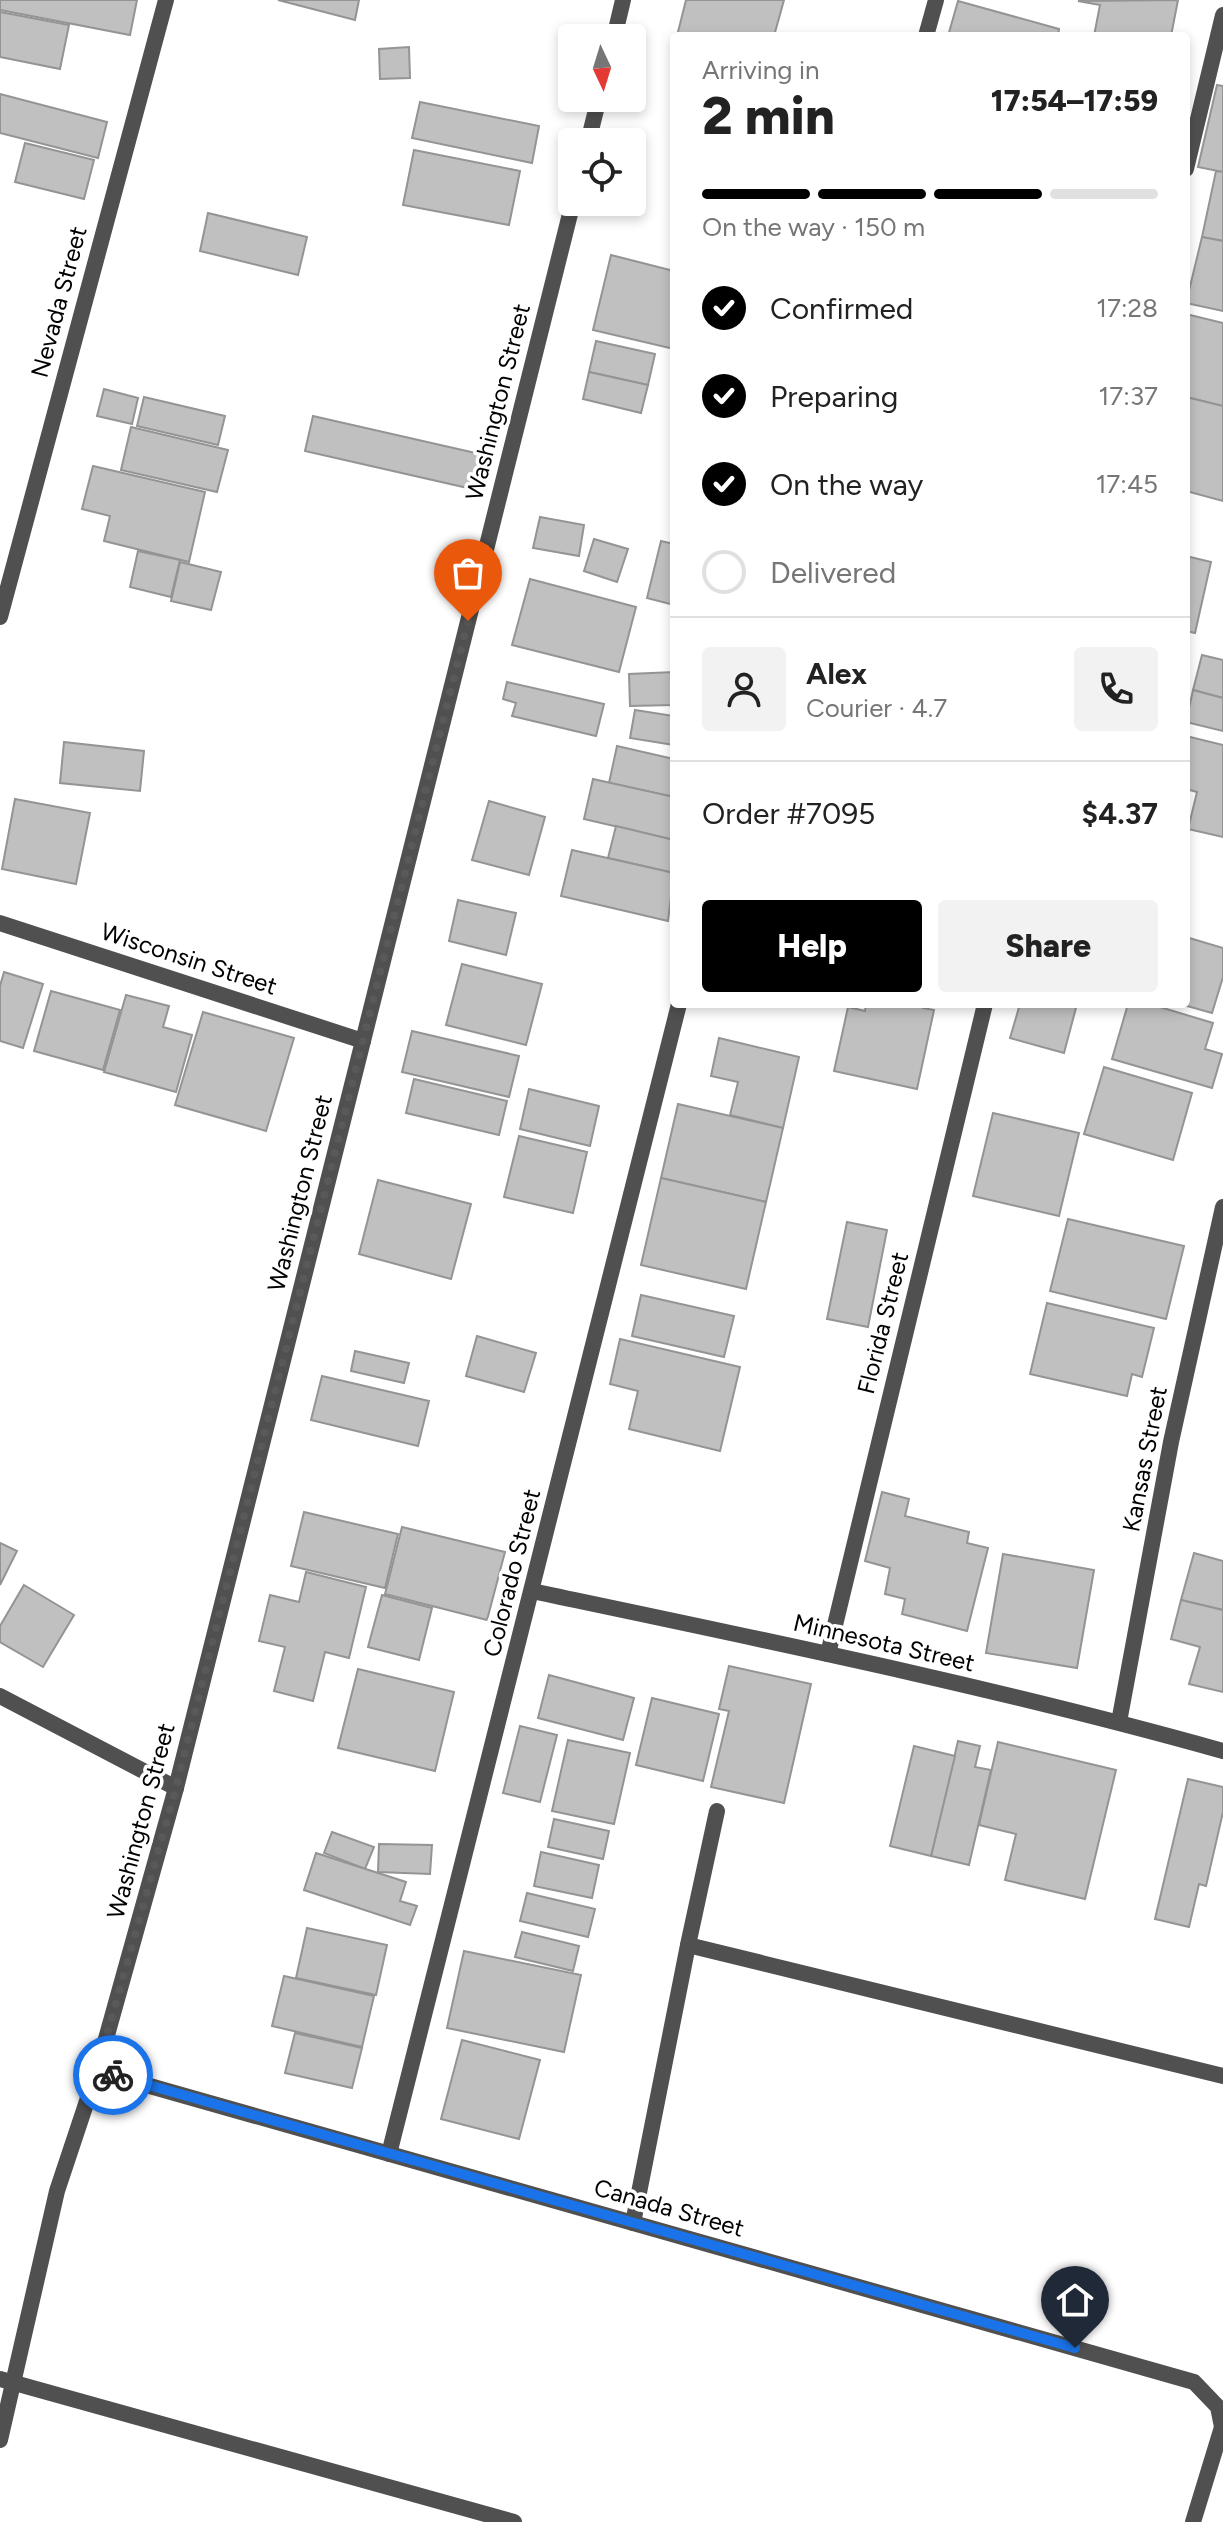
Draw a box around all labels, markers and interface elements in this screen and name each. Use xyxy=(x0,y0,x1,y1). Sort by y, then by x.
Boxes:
north arrow xyxy=(558,24,646,112)
map controls xyxy=(558,24,646,216)
text: Arriving in xyxy=(702,54,820,86)
text: 17:54–17:59 xyxy=(991,82,1158,119)
text: 2 min xyxy=(702,85,835,147)
button: locate xyxy=(558,128,646,216)
text: On the way · 150 m xyxy=(702,211,925,243)
street label: Nevada Street xyxy=(24,223,93,381)
icon: check xyxy=(702,286,746,330)
text: Confirmed xyxy=(770,290,913,327)
text: 17:28 xyxy=(1096,292,1158,324)
street label: Washington Street xyxy=(459,301,536,503)
icon: check xyxy=(702,374,746,418)
text: Preparing xyxy=(770,378,898,415)
text: 17:37 xyxy=(1099,380,1158,412)
icon: check xyxy=(702,462,746,506)
text: On the way xyxy=(770,466,923,503)
text: 17:45 xyxy=(1096,468,1158,500)
pin xyxy=(434,539,502,621)
icon: bag xyxy=(446,551,490,595)
text: Delivered xyxy=(770,554,896,591)
button: person xyxy=(702,647,786,731)
button: phone xyxy=(1074,647,1158,731)
text: Alex xyxy=(806,655,867,692)
text: Courier · 4.7 xyxy=(806,692,947,724)
text: Order #7095 xyxy=(702,795,875,832)
text: $4.37 xyxy=(1082,795,1158,832)
button: Help xyxy=(702,900,922,992)
button: Share xyxy=(938,900,1158,992)
street label: Wisconsin Street xyxy=(97,916,281,1001)
street label: Washington Street xyxy=(261,1092,338,1294)
street label: Florida Street xyxy=(851,1249,914,1397)
street label: Kansas Street xyxy=(1116,1384,1173,1534)
street label: Colorado Street xyxy=(477,1486,546,1660)
street label: Minnesota Street xyxy=(791,1608,978,1677)
street label: Washington Street xyxy=(100,1720,181,1922)
courier xyxy=(73,2035,153,2115)
icon: bike xyxy=(91,2053,135,2097)
street label: Canada Street xyxy=(591,2172,747,2243)
pin xyxy=(1041,2266,1109,2348)
icon: home xyxy=(1053,2278,1097,2322)

